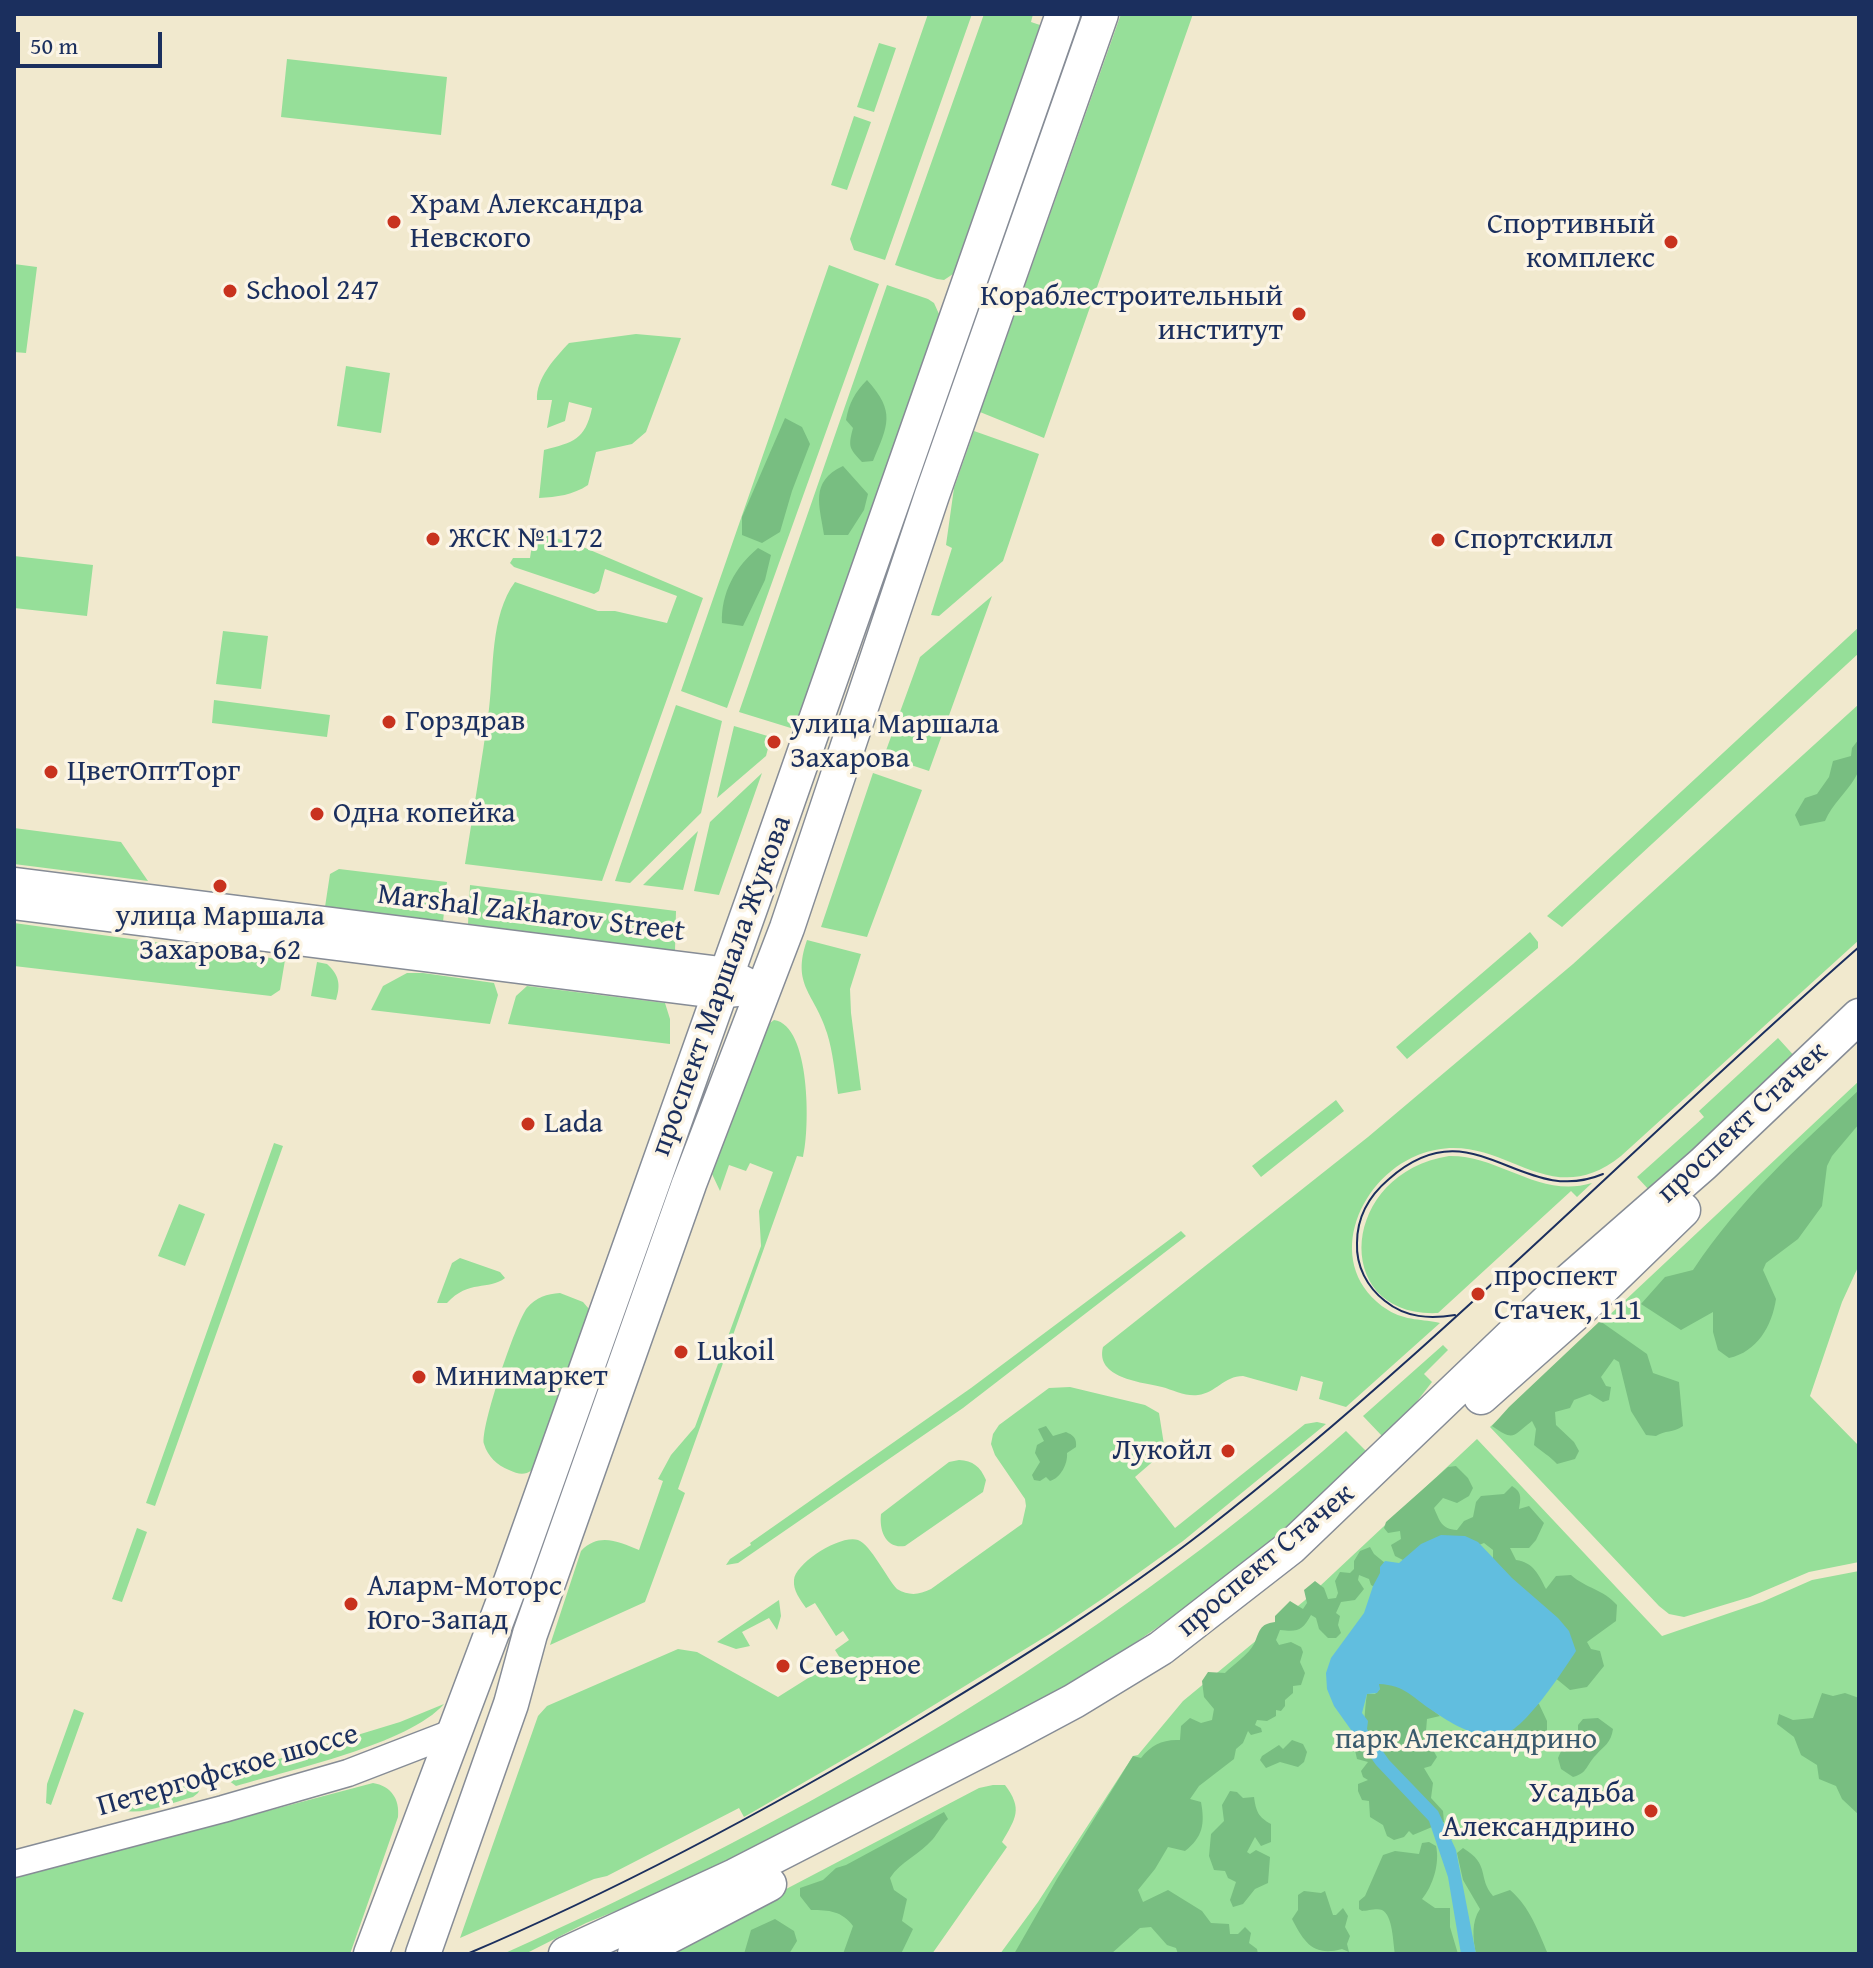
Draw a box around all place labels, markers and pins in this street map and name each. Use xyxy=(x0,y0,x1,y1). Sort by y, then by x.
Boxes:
place label: Храм Александра Невского xyxy=(410,187,643,258)
place label: Спортивный комплекс xyxy=(1487,207,1655,278)
marker: Храм Александра Невского xyxy=(385,213,403,231)
marker: Спортивный комплекс xyxy=(1662,233,1680,251)
place label: School 247 xyxy=(246,273,379,309)
place label: Кораблестроительный институт xyxy=(980,279,1283,350)
marker: School 247 xyxy=(221,282,239,300)
marker: Кораблестроительный институт xyxy=(1290,305,1308,323)
place label: ЖСК №1172 xyxy=(449,521,603,557)
place label: Спортскилл xyxy=(1454,522,1613,558)
marker: ЖСК №1172 xyxy=(424,530,442,548)
marker: Спортскилл xyxy=(1429,531,1447,549)
place label: Горздрав xyxy=(405,704,525,740)
place label: улица Маршала Захарова xyxy=(790,707,999,778)
marker: Горздрав xyxy=(380,713,398,731)
marker: улица Маршала Захарова xyxy=(765,733,783,751)
place label: ЦветОптТорг xyxy=(67,754,240,790)
marker: ЦветОптТорг xyxy=(42,763,60,781)
place label: Одна копейка xyxy=(333,796,516,832)
marker: Одна копейка xyxy=(308,805,326,823)
marker: улица Маршала Захарова, 62 xyxy=(211,877,229,895)
place label: улица Маршала Захарова, 62 xyxy=(115,899,325,970)
place label: Lada xyxy=(544,1106,603,1142)
marker: Lada xyxy=(519,1115,537,1133)
place label: проспект Стачек, 111 xyxy=(1494,1259,1642,1330)
marker: проспект Стачек, 111 xyxy=(1469,1285,1487,1303)
place label: Lukoil xyxy=(697,1334,775,1370)
marker: Lukoil xyxy=(672,1343,690,1361)
place label: Минимаркет xyxy=(435,1359,608,1395)
marker: Минимаркет xyxy=(410,1368,428,1386)
place label: Лукойл xyxy=(1112,1433,1212,1469)
marker: Лукойл xyxy=(1219,1442,1237,1460)
place label: Аларм-Моторс Юго-Запад xyxy=(367,1569,562,1640)
marker: Аларм-Моторс Юго-Запад xyxy=(342,1595,360,1613)
place label: Северное xyxy=(799,1648,921,1684)
marker: Северное xyxy=(774,1657,792,1675)
place label: Усадьба Александрино xyxy=(1442,1776,1635,1846)
marker: Усадьба Александрино xyxy=(1642,1802,1660,1820)

